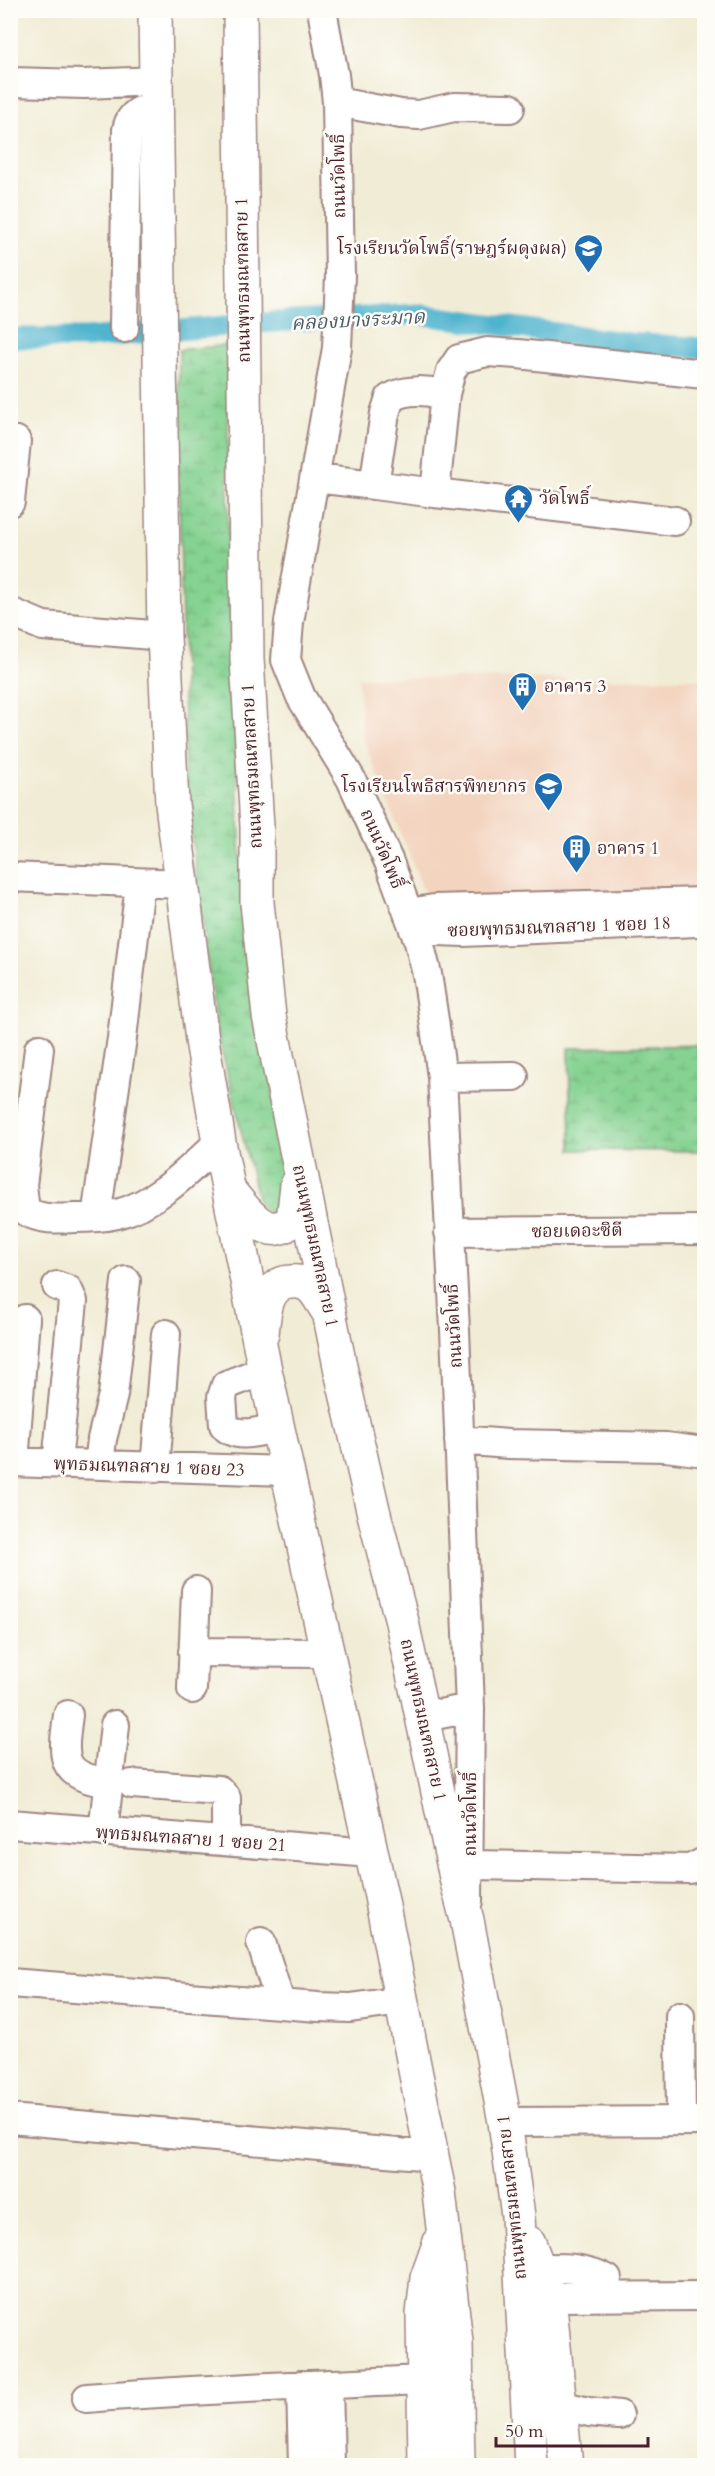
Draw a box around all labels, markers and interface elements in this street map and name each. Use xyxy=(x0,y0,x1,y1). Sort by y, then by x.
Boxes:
street label: ถนนวัดโพธิ์ xyxy=(324,132,352,219)
street label: ถนนพุทธมณฑลสาย 1 xyxy=(229,197,257,363)
school or university icon: โรงเรียนวัดโพธิ์(ราษฎร์ผดุงผล) xyxy=(572,232,604,274)
place label: โรงเรียนวัดโพธิ์(ราษฎร์ผดุงผล) xyxy=(336,234,567,261)
water label: คลองบางระมาด xyxy=(290,303,427,337)
temple icon: วัดโพธิ์ xyxy=(502,482,534,524)
place label: วัดโพธิ์ xyxy=(539,484,592,511)
building icon: อาคาร 3 xyxy=(507,670,539,712)
place label: อาคาร 3 xyxy=(544,674,607,699)
street label: ถนนพุทธมณฑลสาย 1 xyxy=(235,683,269,849)
school or university icon: โรงเรียนโพธิสารพิทยากร xyxy=(532,770,564,812)
place label: โรงเรียนโพธิสารพิทยากร xyxy=(340,773,527,799)
street label: ถนนวัดโพธิ์ xyxy=(354,804,412,895)
building icon: อาคาร 1 xyxy=(560,832,592,874)
place label: อาคาร 1 xyxy=(597,836,660,861)
street label: ซอยพุทธมณฑลสาย 1 ซอย 18 xyxy=(447,911,671,943)
street label: ถนนพุทธมณฑลสาย 1 xyxy=(286,1162,344,1330)
street label: ซอยเดอะซิตี xyxy=(531,1218,623,1244)
street label: ถนนวัดโพธิ์ xyxy=(438,1281,469,1369)
street label: พุทธมณฑลสาย 1 ซอย 23 xyxy=(53,1451,245,1483)
street label: ถนนพุทธมณฑลสาย 1 xyxy=(394,1636,452,1804)
street label: ถนนวัดโพธิ์ xyxy=(456,1770,483,1856)
street label: พุทธมณฑลสาย 1 ซอย 21 xyxy=(95,1820,287,1858)
street label: ถนนพุทธมณฑลสาย 1 xyxy=(491,2113,533,2281)
scale bar xyxy=(496,2410,648,2448)
text: 50 m xyxy=(505,2419,544,2444)

